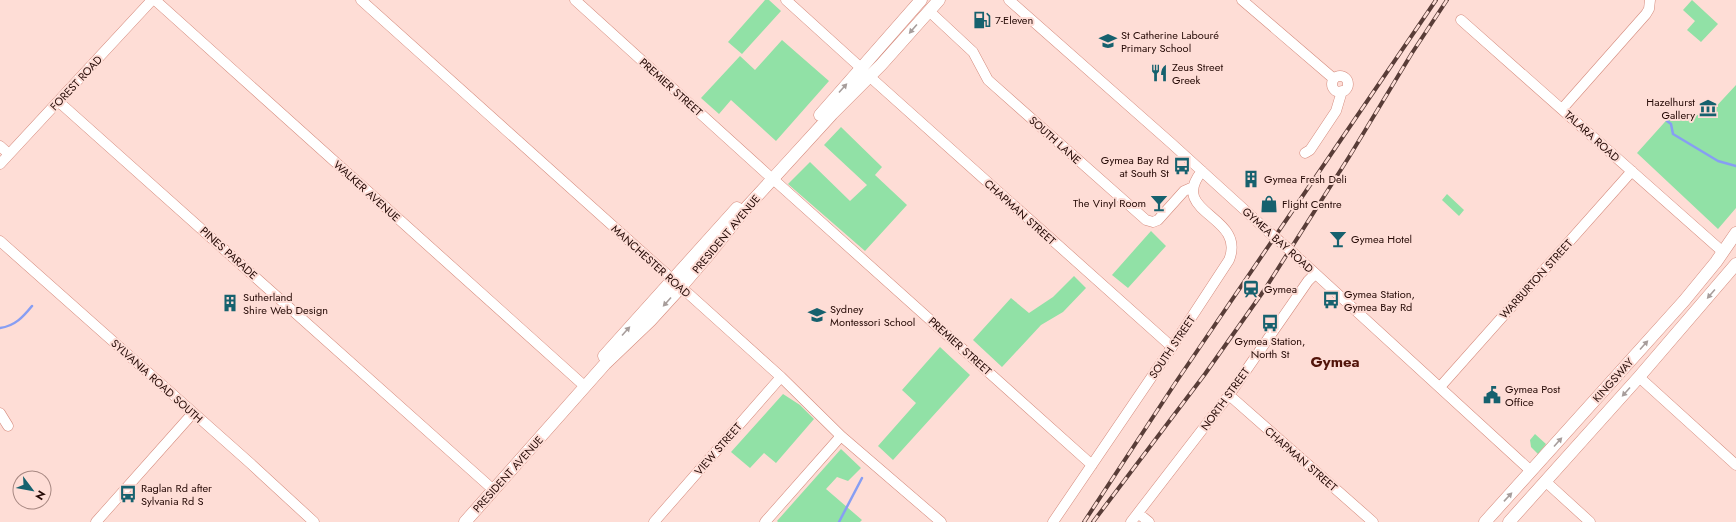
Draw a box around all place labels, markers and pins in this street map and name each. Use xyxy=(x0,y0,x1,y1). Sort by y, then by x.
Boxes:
fuel station icon: 7-Eleven xyxy=(972,10,992,30)
place label: 7-Eleven xyxy=(995,12,1033,28)
place label: St Catherine Labouré Primary School xyxy=(1121,27,1219,56)
school or university icon: St Catherine Labouré Primary School xyxy=(1098,31,1118,51)
place label: Zeus Street Greek xyxy=(1172,59,1223,88)
restaurant icon: Zeus Street Greek xyxy=(1149,63,1169,83)
place label: Hazelhurst Gallery xyxy=(1646,94,1695,123)
museum icon: Hazelhurst Gallery xyxy=(1698,98,1718,118)
place label: Gymea Bay Rd at South St xyxy=(1101,152,1169,181)
bus stop icon: Gymea Bay Rd at South St xyxy=(1172,156,1192,176)
building icon: Gymea Fresh Deli xyxy=(1241,169,1261,189)
place label: Gymea Fresh Deli xyxy=(1264,171,1347,187)
bar icon: The Vinyl Room xyxy=(1149,193,1169,213)
shop icon: Flight Centre xyxy=(1259,194,1279,214)
place label: The Vinyl Room xyxy=(1073,195,1146,211)
place label: Flight Centre xyxy=(1282,196,1342,212)
bar icon: Gymea Hotel xyxy=(1328,229,1348,249)
place label: Gymea Hotel xyxy=(1351,231,1412,247)
station icon: Gymea xyxy=(1241,279,1261,299)
place label: Gymea xyxy=(1264,281,1297,297)
place label: Gymea Station, Gymea Bay Rd xyxy=(1344,286,1415,315)
place label: Sutherland Shire Web Design xyxy=(243,289,328,318)
bus stop icon: Gymea Station, Gymea Bay Rd xyxy=(1321,290,1341,310)
building icon: Sutherland Shire Web Design xyxy=(220,293,240,313)
place label: Sydney Montessori School xyxy=(830,301,915,330)
school or university icon: Sydney Montessori School xyxy=(807,305,827,325)
bus stop icon: Gymea Station, North St xyxy=(1260,313,1280,333)
place label: Gymea Station, North St xyxy=(1235,333,1306,362)
place label: Gymea Post Office xyxy=(1505,381,1561,410)
public building icon: Gymea Post Office xyxy=(1482,385,1502,405)
place label: Raglan Rd after Sylvania Rd S xyxy=(141,480,212,509)
bus stop icon: Raglan Rd after Sylvania Rd S xyxy=(118,484,138,504)

